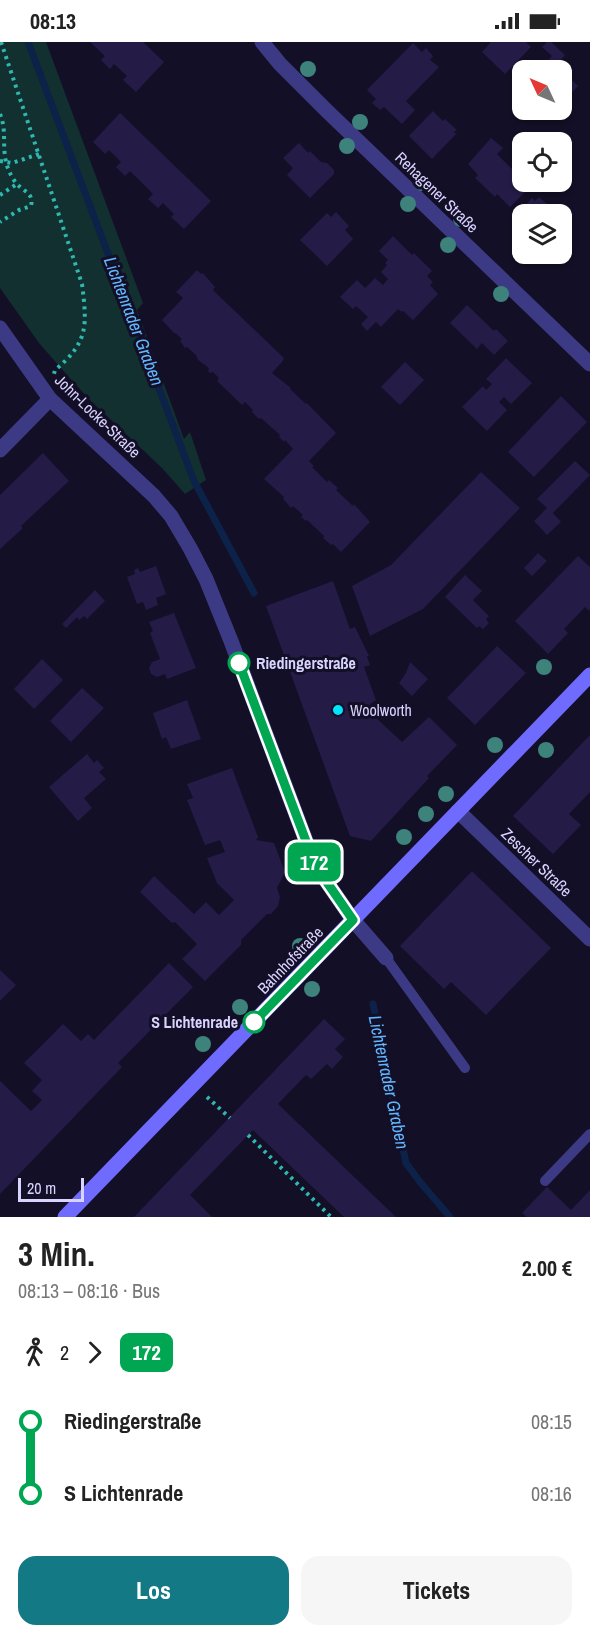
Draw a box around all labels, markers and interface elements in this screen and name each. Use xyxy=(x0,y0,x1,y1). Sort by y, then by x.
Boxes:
text: 08:13 xyxy=(30,6,76,36)
north arrow xyxy=(512,60,572,120)
map controls xyxy=(512,60,572,264)
button: locate xyxy=(512,132,572,192)
street label: Rehagener Straße xyxy=(391,147,483,237)
button: layers xyxy=(512,204,572,264)
water label: Lichtenrader Graben xyxy=(98,253,170,389)
street label: John-Locke-Straße xyxy=(50,369,146,463)
marker: Riedingerstraße xyxy=(228,652,250,674)
place label: Riedingerstraße xyxy=(256,652,356,674)
place label: Woolworth xyxy=(350,699,412,721)
marker: Woolworth xyxy=(331,703,345,717)
street label: Zescher Straße xyxy=(497,823,577,901)
line badge: 172 xyxy=(280,842,348,882)
text: 172 xyxy=(300,848,328,877)
street label: Bahnhofstraße xyxy=(252,921,328,999)
place label: S Lichtenrade xyxy=(151,1011,238,1033)
marker: S Lichtenrade xyxy=(243,1011,265,1033)
water label: Lichtenrader Graben xyxy=(363,1013,415,1151)
scale bar xyxy=(18,1175,84,1202)
text: 20 m xyxy=(27,1177,56,1199)
text: 3 Min. xyxy=(18,1232,95,1276)
text: 2.00 € xyxy=(522,1253,572,1283)
text: 08:13 – 08:16 · Bus xyxy=(18,1277,160,1304)
icon: walk xyxy=(18,1336,51,1369)
icon: forward xyxy=(78,1336,111,1369)
text: 172 xyxy=(132,1338,161,1367)
text: 2 xyxy=(60,1339,69,1366)
text: Riedingerstraße xyxy=(64,1406,201,1436)
text: 08:15 xyxy=(531,1408,572,1435)
text: S Lichtenrade xyxy=(64,1478,183,1508)
text: 08:16 xyxy=(531,1480,572,1507)
button: Los xyxy=(18,1556,289,1625)
button: Tickets xyxy=(301,1556,572,1625)

